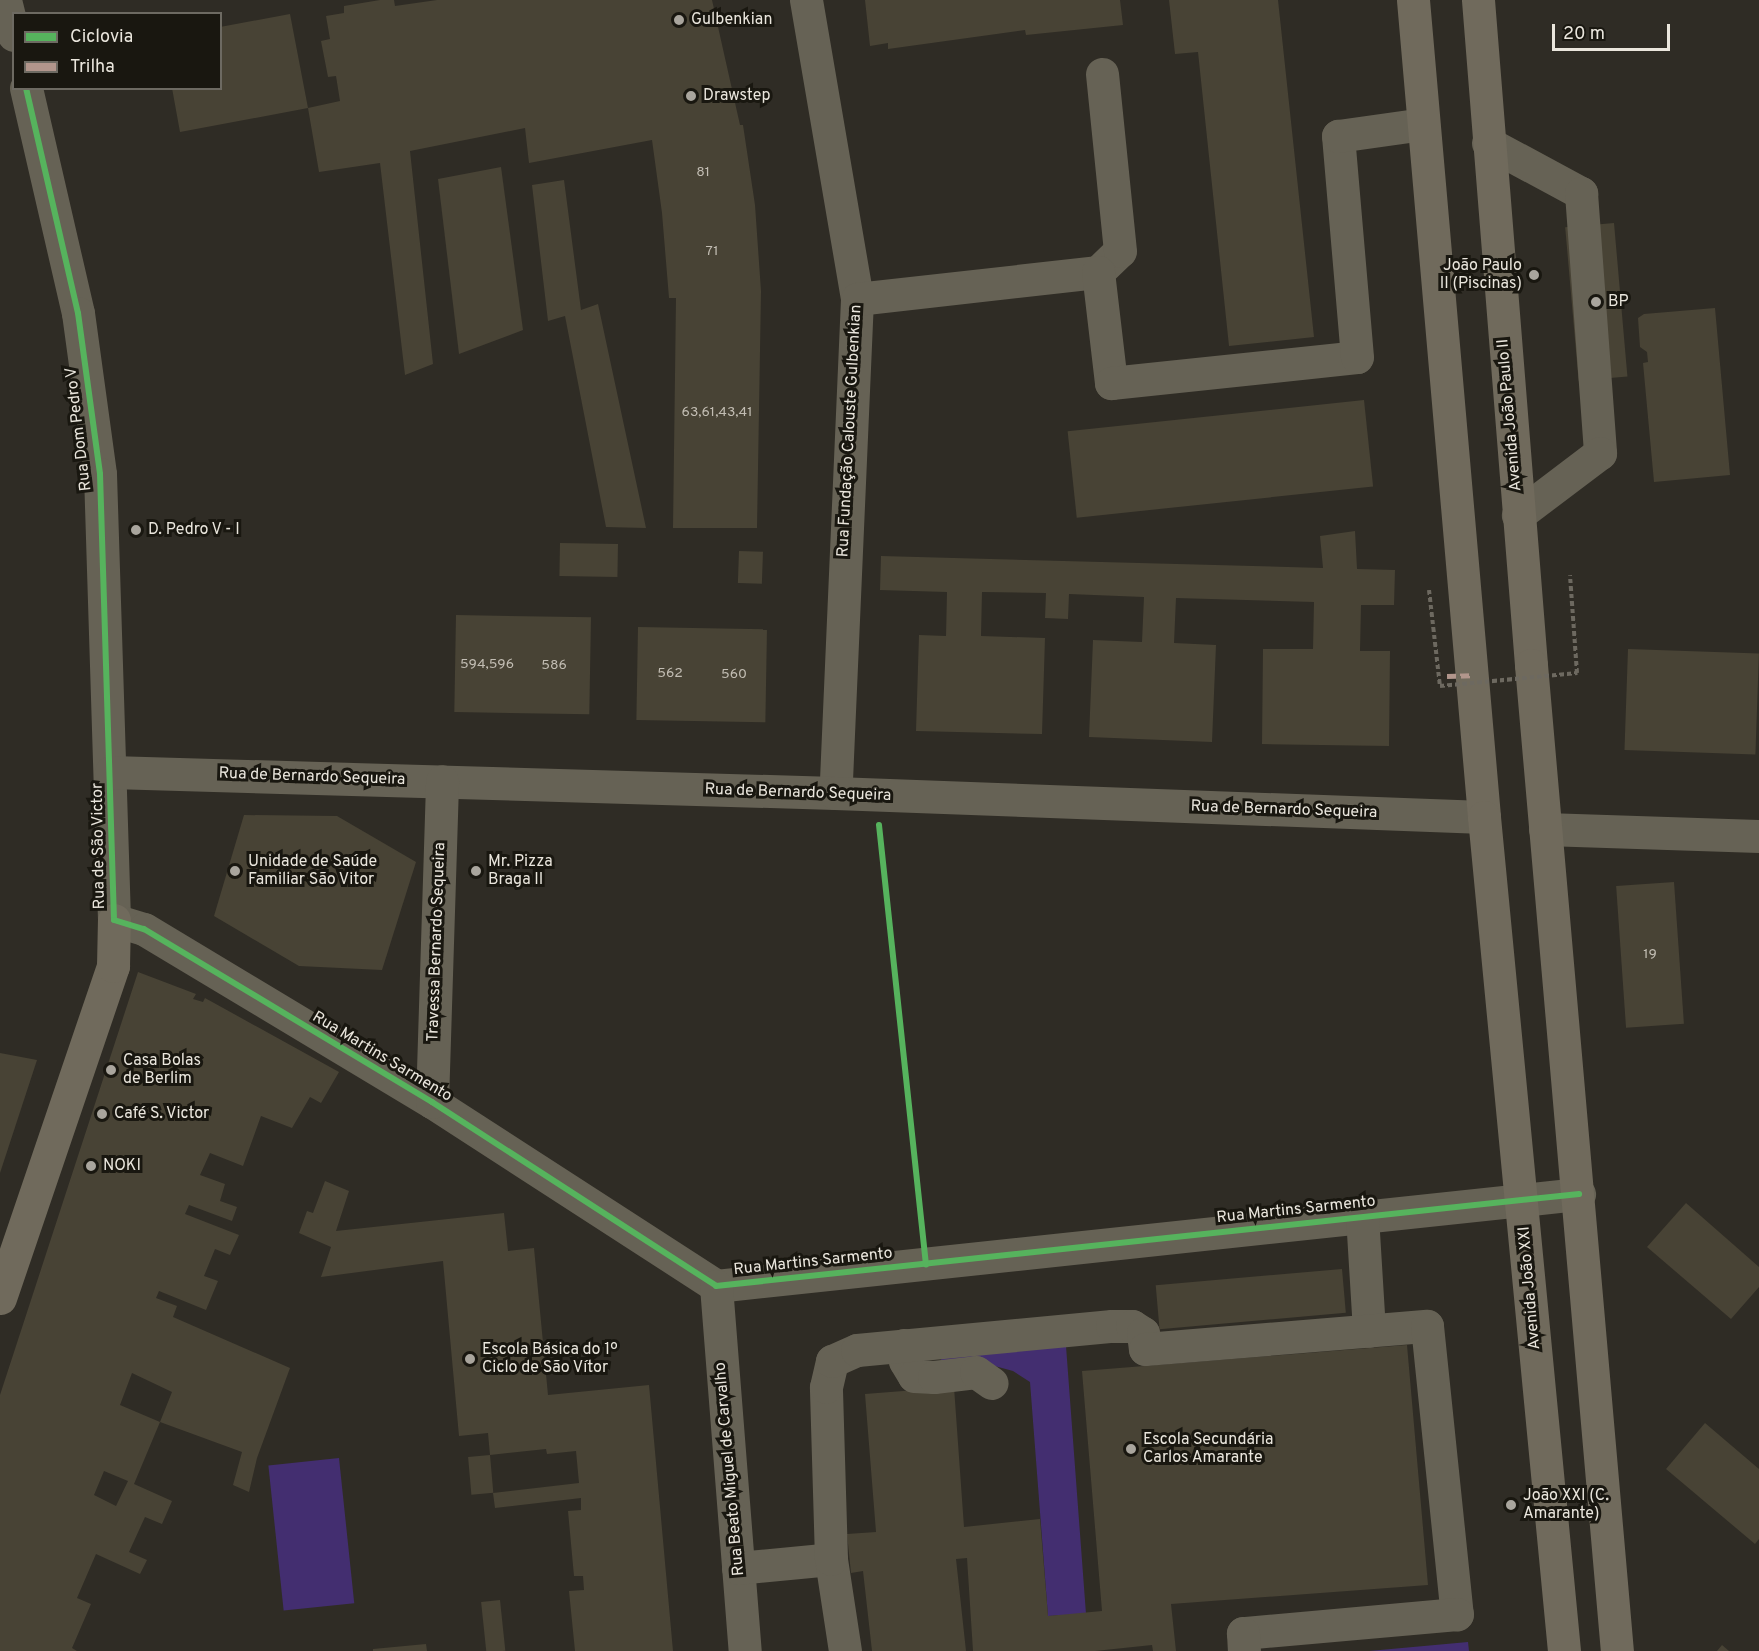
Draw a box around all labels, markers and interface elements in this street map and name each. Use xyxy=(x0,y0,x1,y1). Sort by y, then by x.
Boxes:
place label: Gulbenkian xyxy=(691,10,772,30)
legend xyxy=(12,12,222,90)
scale bar xyxy=(1555,12,1674,50)
marker: Gulbenkian xyxy=(672,13,686,27)
text: 20 m xyxy=(1563,23,1605,46)
text: Ciclovia xyxy=(70,26,133,49)
text: Trilha xyxy=(70,56,115,79)
place label: Drawstep xyxy=(703,86,771,106)
marker: Drawstep xyxy=(684,89,698,103)
house number: 81 xyxy=(696,165,710,181)
house number: 71 xyxy=(706,244,718,260)
place label: João Paulo II (Piscinas) xyxy=(1440,256,1522,294)
marker: João Paulo II (Piscinas) xyxy=(1527,268,1541,282)
place label: BP xyxy=(1608,292,1629,312)
marker: BP xyxy=(1589,295,1603,309)
street label: Rua Fundação Calouste Gulbenkian xyxy=(834,304,866,558)
street label: Avenida João Paulo II xyxy=(1494,338,1526,492)
street label: Rua Dom Pedro V xyxy=(62,366,96,492)
house number: 63,61,43,41 xyxy=(682,405,752,421)
place label: D. Pedro V - I xyxy=(148,520,241,540)
marker: D. Pedro V - I xyxy=(129,523,143,537)
house number: 594,596 xyxy=(460,657,514,673)
house number: 586 xyxy=(541,658,567,674)
house number: 562 xyxy=(657,666,683,682)
house number: 560 xyxy=(721,667,747,683)
street label: Rua de Bernardo Sequeira xyxy=(218,764,406,790)
street label: Rua de Bernardo Sequeira xyxy=(704,780,892,806)
street label: Rua de São Victor xyxy=(88,782,110,910)
street label: Rua de Bernardo Sequeira xyxy=(1190,797,1378,823)
street label: Travessa Bernardo Sequeira xyxy=(424,842,450,1042)
place label: Unidade de Saúde Familiar São Vitor xyxy=(248,852,377,890)
place label: Mr. Pizza Braga II xyxy=(488,852,553,890)
marker: Unidade de Saúde Familiar São Vitor xyxy=(226,862,244,880)
marker: Mr. Pizza Braga II xyxy=(469,864,483,878)
house number: 19 xyxy=(1643,947,1657,963)
street label: Rua Martins Sarmento xyxy=(309,1008,455,1106)
place label: Casa Bolas de Berlim xyxy=(123,1051,201,1089)
marker: Casa Bolas de Berlim xyxy=(104,1063,118,1077)
place label: Café S. Victor xyxy=(114,1104,210,1124)
marker: Café S. Victor xyxy=(95,1107,109,1121)
place label: NOKI xyxy=(103,1156,141,1176)
marker: NOKI xyxy=(84,1159,98,1173)
street label: Rua Martins Sarmento xyxy=(1216,1192,1376,1228)
street label: Avenida João XXI xyxy=(1515,1226,1545,1350)
street label: Rua Martins Sarmento xyxy=(733,1244,893,1280)
place label: Escola Básica do 1º Ciclo de São Vítor xyxy=(482,1340,618,1378)
marker: Escola Básica do 1º Ciclo de São Vítor xyxy=(463,1352,477,1366)
street label: Rua Beato Miguel de Carvalho xyxy=(711,1361,749,1577)
place label: Escola Secundária Carlos Amarante xyxy=(1143,1430,1273,1468)
marker: Escola Secundária Carlos Amarante xyxy=(1124,1442,1138,1456)
place label: João XXI (C. Amarante) xyxy=(1523,1486,1609,1524)
marker: João XXI (C. Amarante) xyxy=(1504,1498,1518,1512)

